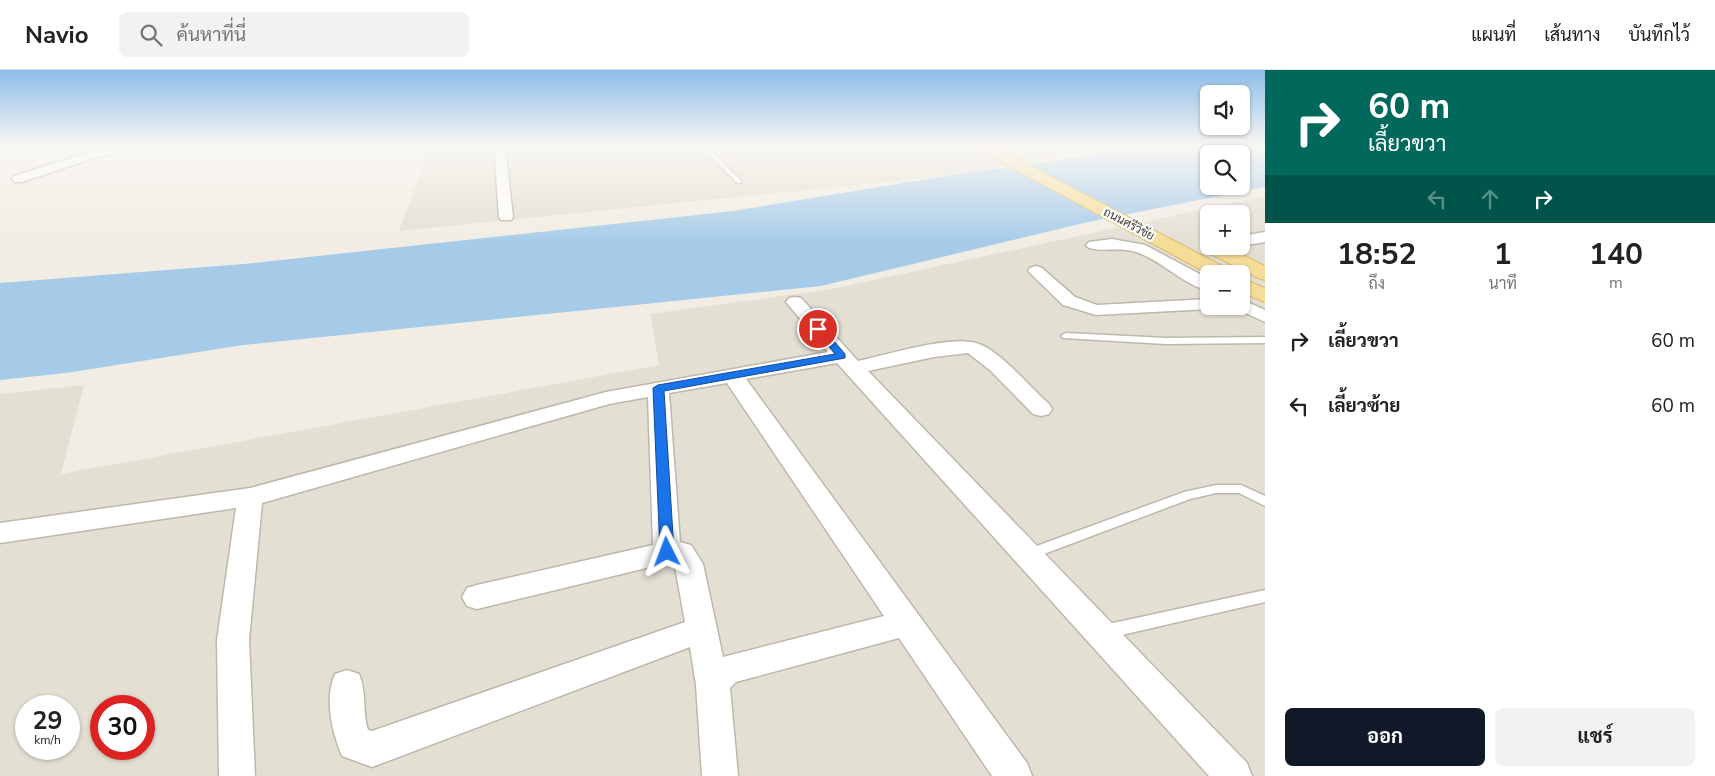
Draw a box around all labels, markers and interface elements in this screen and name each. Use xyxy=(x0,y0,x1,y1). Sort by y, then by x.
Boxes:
search box xyxy=(119,12,469,57)
text: Navio xyxy=(25,19,89,51)
icon: search xyxy=(137,21,165,49)
text: ค้นหาที่นี่ xyxy=(177,22,246,48)
text: แผนที่ xyxy=(1471,23,1516,47)
text: เส้นทาง xyxy=(1544,23,1600,47)
text: บันทึกไว้ xyxy=(1628,23,1690,47)
text: 60 m xyxy=(1368,83,1450,130)
map controls xyxy=(1200,85,1250,315)
button: sound xyxy=(1200,85,1250,135)
icon: right xyxy=(1285,90,1350,155)
text: เลี้ยวขวา xyxy=(1368,129,1446,159)
button: search xyxy=(1200,145,1250,195)
icon: left xyxy=(1423,185,1451,213)
icon: ahead xyxy=(1476,185,1504,213)
icon: right xyxy=(1529,185,1557,213)
street label: ถนนศรีวิชัย xyxy=(1101,204,1157,244)
button: + xyxy=(1200,205,1250,255)
text: 18:52 xyxy=(1337,234,1416,275)
text: 1 xyxy=(1494,234,1512,275)
text: 140 xyxy=(1589,234,1643,275)
button: − xyxy=(1200,265,1250,315)
text: m xyxy=(1609,272,1623,294)
text: ถึง xyxy=(1368,273,1385,295)
text: นาที xyxy=(1488,273,1517,295)
pin xyxy=(797,308,839,350)
icon: arrive xyxy=(804,315,832,343)
icon: right xyxy=(1285,327,1313,355)
text: เลี้ยวขวา xyxy=(1328,328,1399,354)
text: 60 m xyxy=(1651,328,1695,354)
icon: left xyxy=(1285,392,1313,420)
text: เลี้ยวซ้าย xyxy=(1328,393,1400,419)
text: 60 m xyxy=(1651,393,1695,419)
position arrow xyxy=(640,525,692,577)
speed limit sign: 30 xyxy=(90,695,155,760)
text: 29 xyxy=(32,704,63,738)
button: ออก xyxy=(1285,708,1485,766)
button: แชร์ xyxy=(1495,708,1695,766)
text: km/h xyxy=(34,732,61,748)

